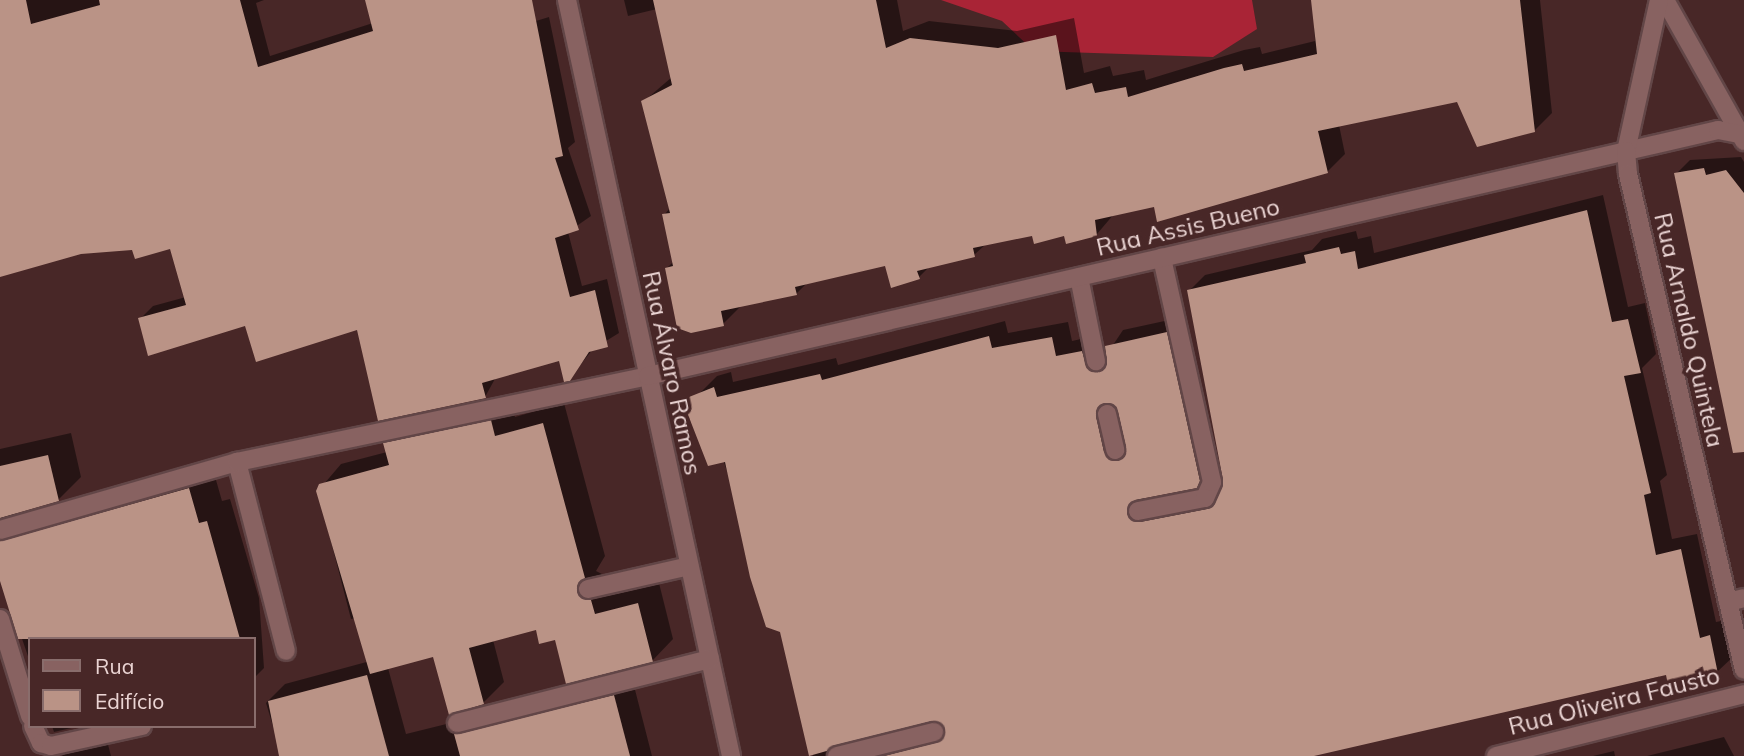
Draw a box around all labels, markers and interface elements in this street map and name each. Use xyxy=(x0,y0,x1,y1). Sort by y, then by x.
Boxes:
street label: Rua Assis Bueno xyxy=(1094,192,1282,262)
street label: Rua Arnaldo Quintela xyxy=(1648,210,1730,450)
street label: Rua Álvaro Ramos xyxy=(636,269,708,477)
legend xyxy=(28,637,256,728)
text: Rua xyxy=(95,653,134,679)
street label: Rua Oliveira Fausto xyxy=(1505,661,1723,741)
text: Edifício xyxy=(95,688,164,714)

